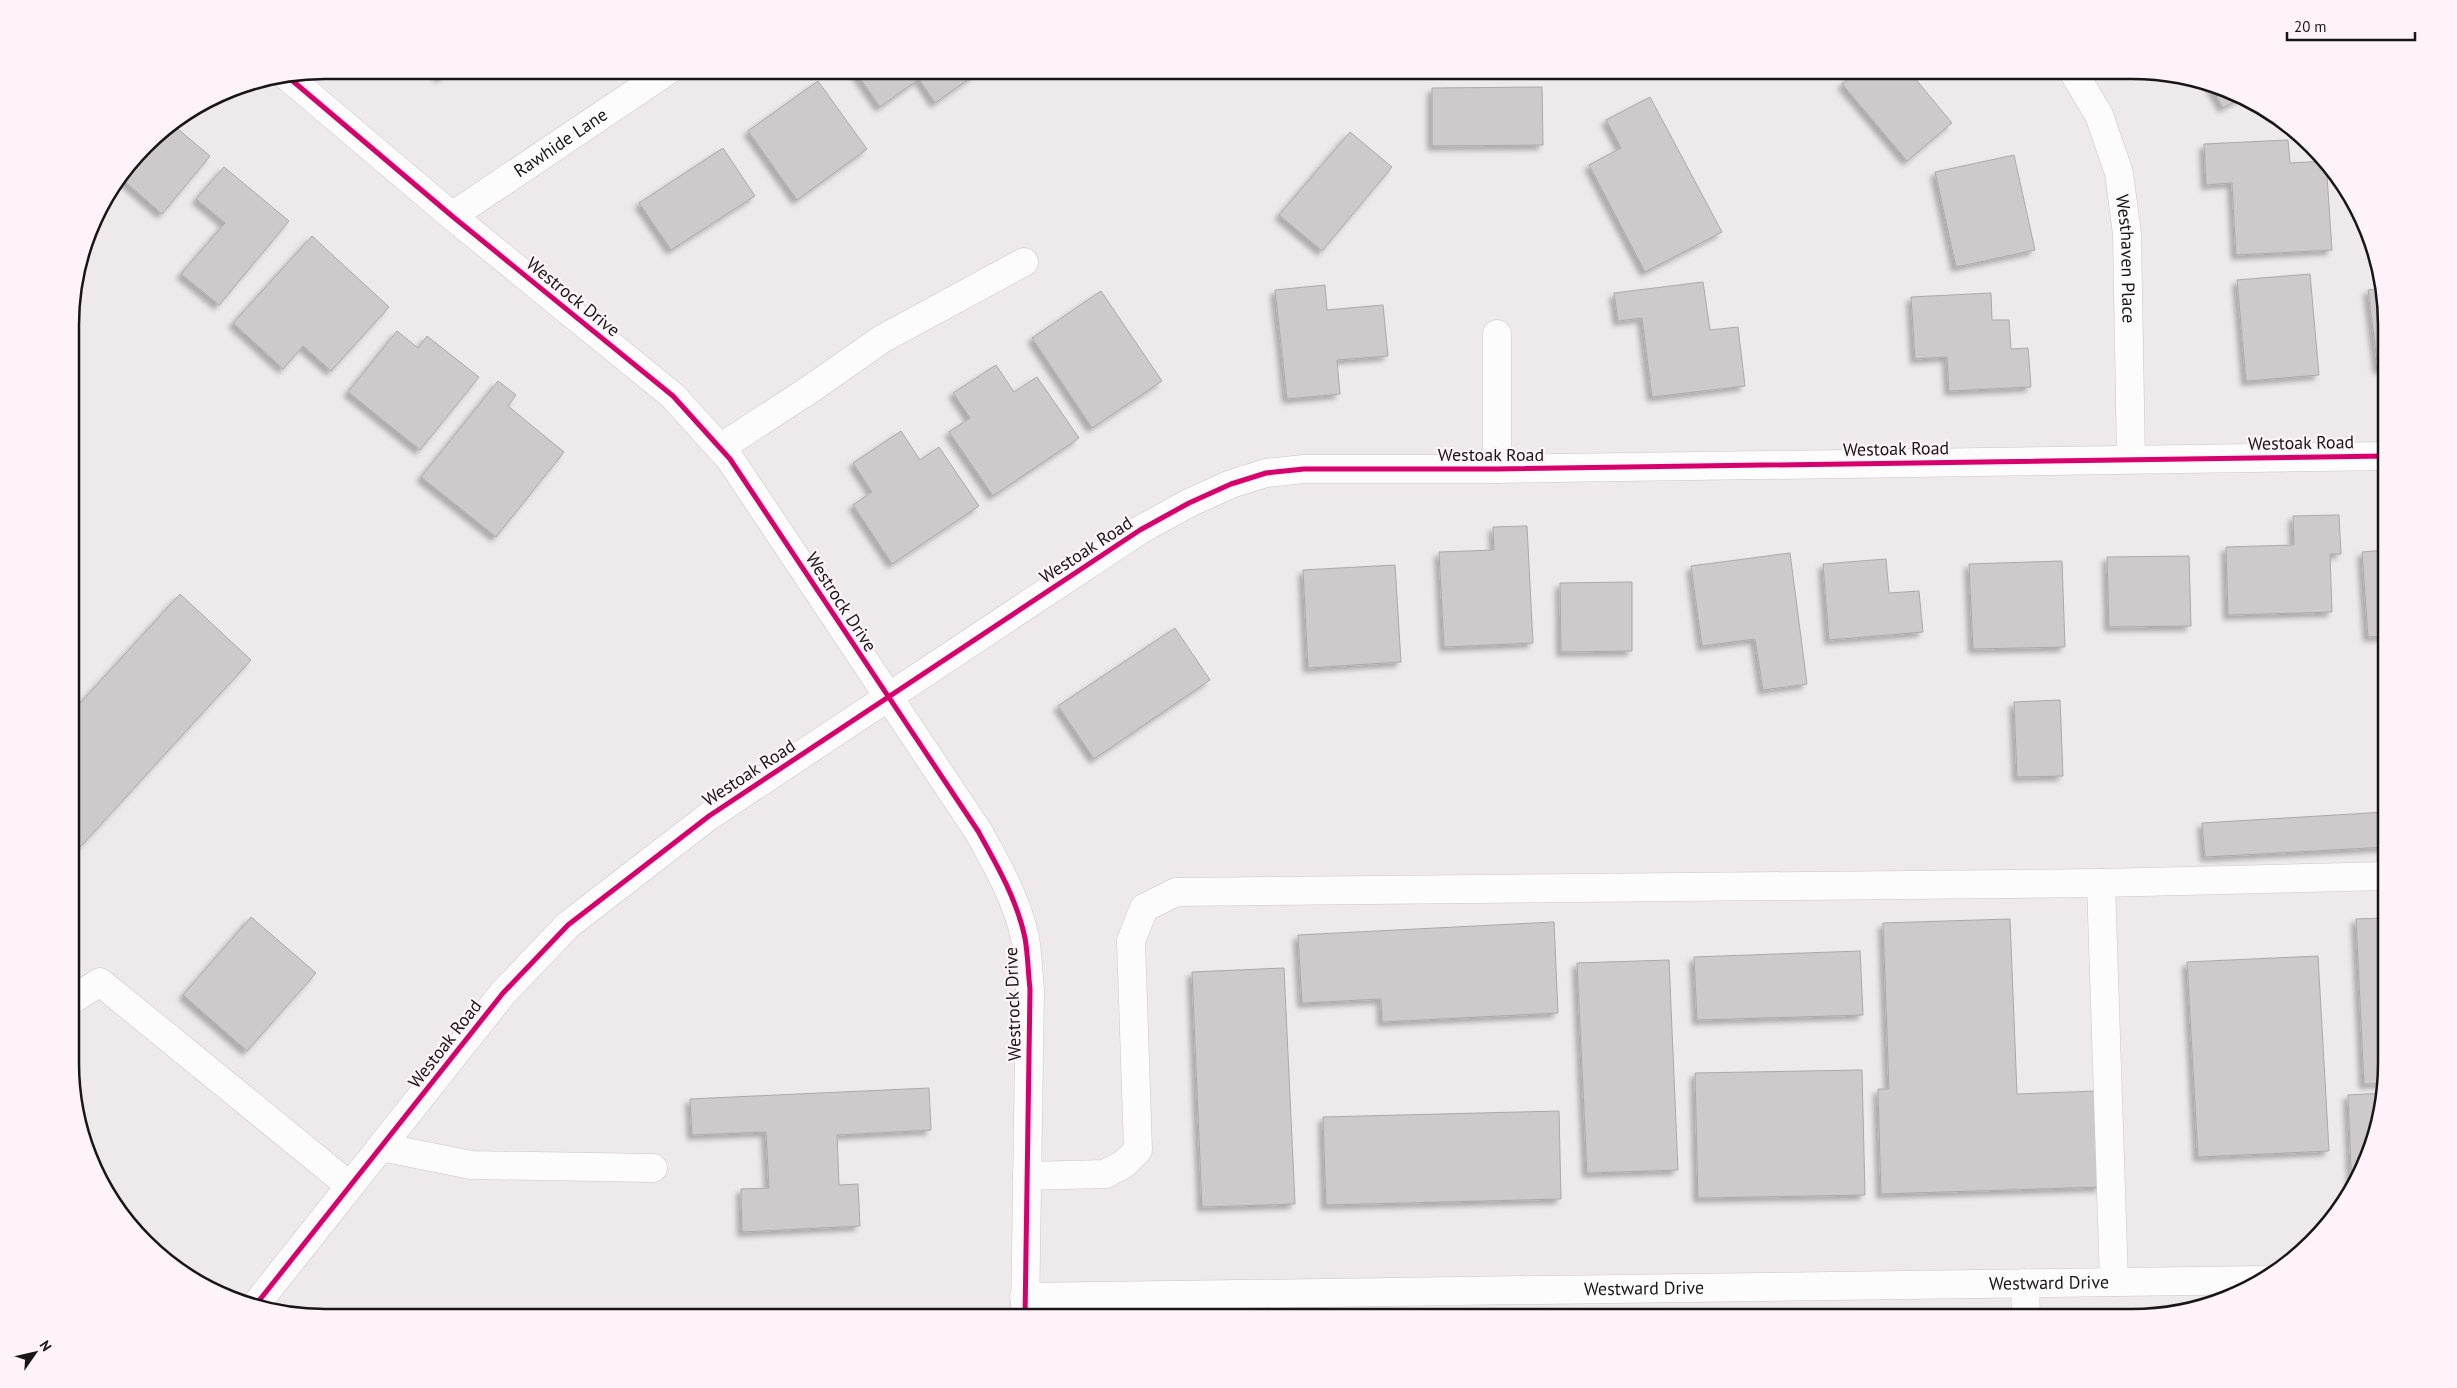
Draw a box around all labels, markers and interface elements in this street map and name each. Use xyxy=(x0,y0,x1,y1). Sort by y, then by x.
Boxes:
scale bar xyxy=(2287,10,2414,42)
text: 20 m xyxy=(2294,17,2327,36)
street label: Rawhide Lane xyxy=(509,103,612,182)
street label: Westhaven Place xyxy=(2111,193,2141,323)
street label: Westrock Drive xyxy=(522,252,625,341)
street label: Westoak Road xyxy=(2248,430,2354,455)
street label: Westoak Road xyxy=(1843,436,1949,461)
street label: Westoak Road xyxy=(1438,443,1544,466)
street label: Westoak Road xyxy=(1035,511,1137,588)
street label: Westrock Drive xyxy=(801,548,882,656)
street label: Westoak Road xyxy=(698,734,800,811)
street label: Westrock Drive xyxy=(999,947,1026,1061)
street label: Westoak Road xyxy=(403,995,486,1093)
street label: Westward Drive xyxy=(1989,1270,2109,1295)
street label: Westward Drive xyxy=(1584,1276,1704,1300)
north arrow xyxy=(10,1328,60,1378)
text: N xyxy=(36,1337,56,1355)

